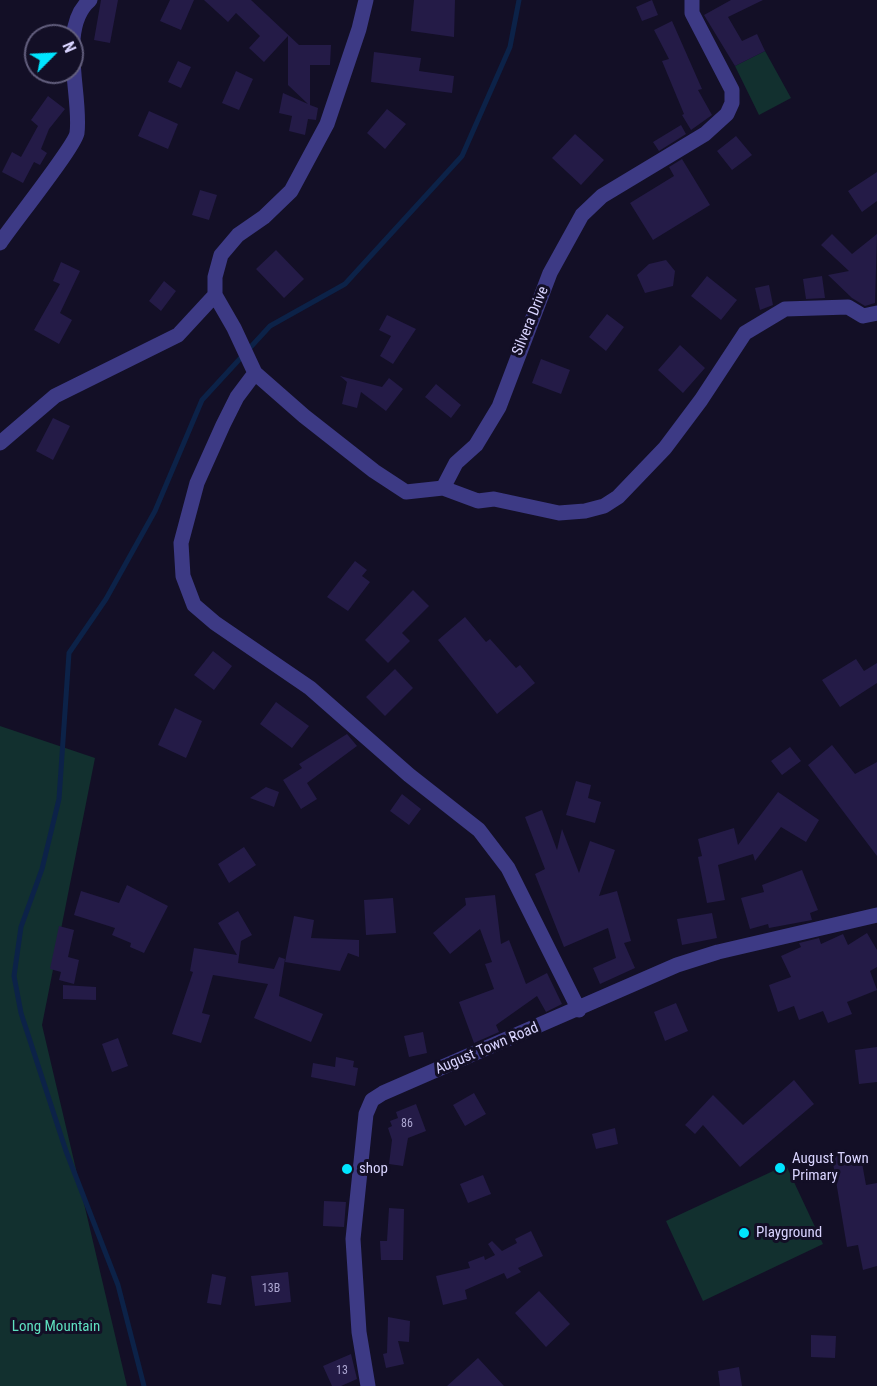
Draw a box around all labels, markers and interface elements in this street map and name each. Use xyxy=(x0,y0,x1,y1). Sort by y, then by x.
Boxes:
north arrow xyxy=(24,24,84,84)
text: N xyxy=(58,39,80,56)
street label: Silvera Drive xyxy=(509,284,553,358)
street label: August Town Road xyxy=(433,1019,541,1079)
house number: 86 xyxy=(401,1117,413,1131)
place label: August Town Primary xyxy=(792,1150,869,1185)
place label: shop xyxy=(359,1160,388,1178)
marker: August Town Primary xyxy=(773,1161,787,1175)
marker: shop xyxy=(340,1162,354,1176)
place label: Playground xyxy=(756,1224,822,1242)
marker: Playground xyxy=(737,1226,751,1240)
house number: 13B xyxy=(262,1282,280,1296)
park label: Long Mountain xyxy=(12,1318,100,1336)
house number: 13 xyxy=(336,1364,348,1378)

